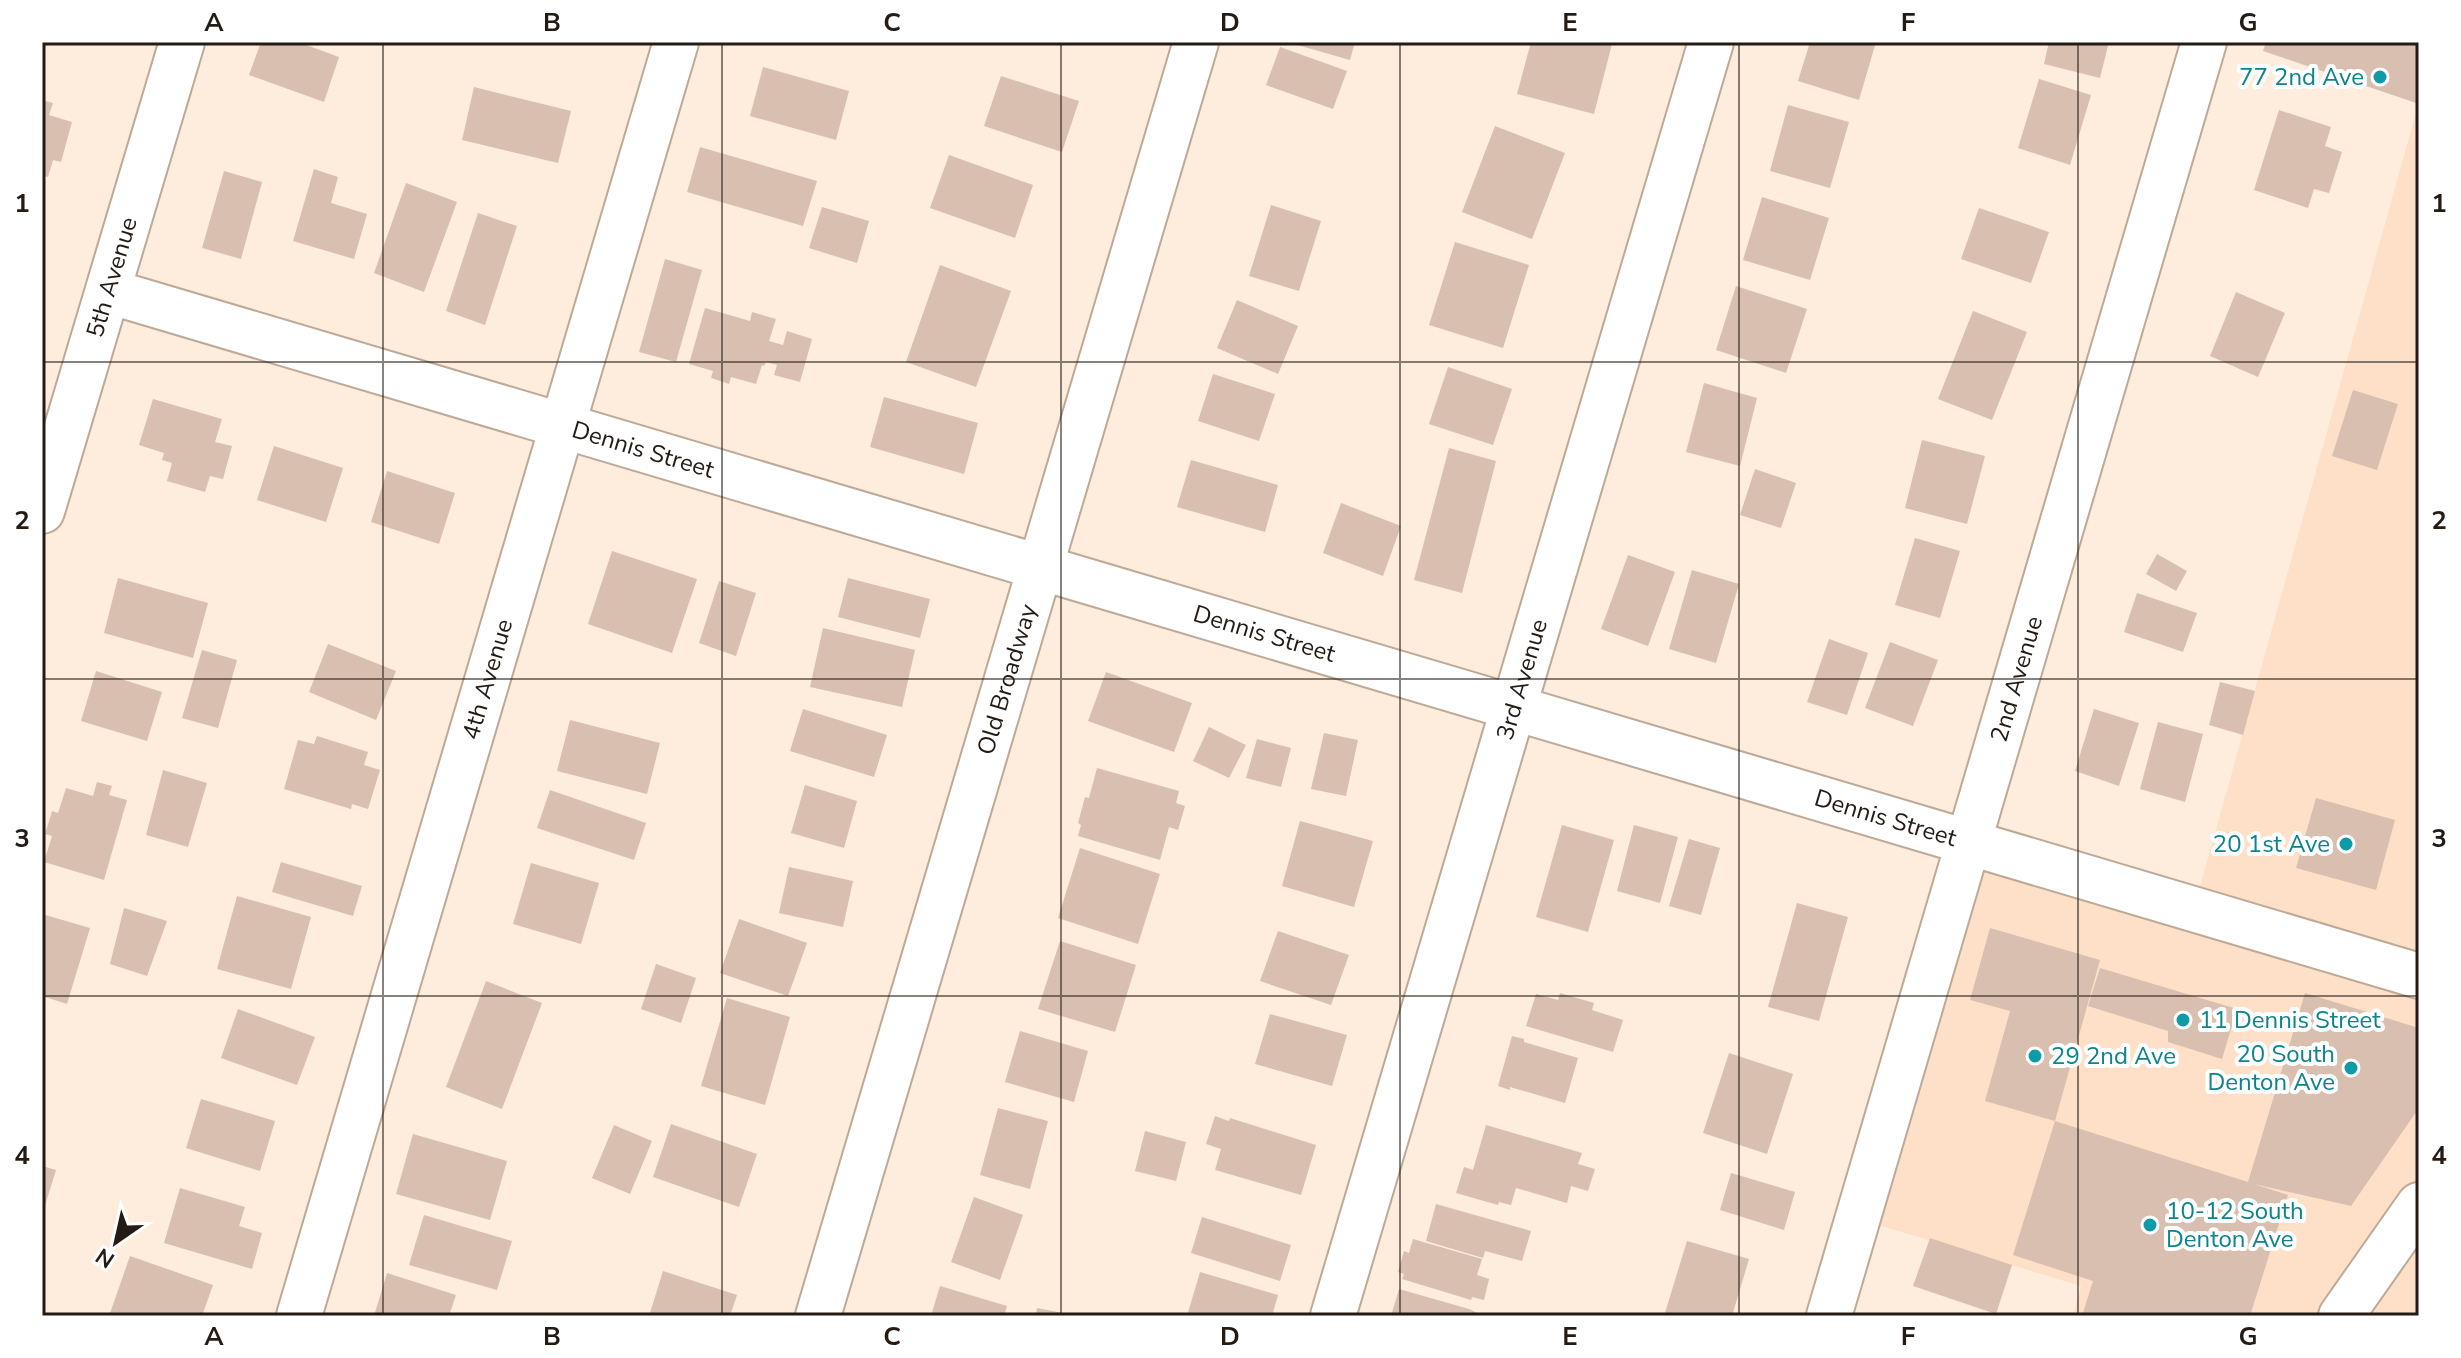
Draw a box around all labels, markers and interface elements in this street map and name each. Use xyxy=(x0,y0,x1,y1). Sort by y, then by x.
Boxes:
text: A xyxy=(204,5,224,40)
text: B xyxy=(543,5,561,40)
text: C xyxy=(883,5,901,40)
text: D xyxy=(1220,5,1240,40)
text: E xyxy=(1562,5,1578,40)
text: F xyxy=(1901,5,1915,40)
text: G xyxy=(2238,5,2258,40)
place label: 77 2nd Ave xyxy=(2239,61,2364,93)
marker: 77 2nd Ave xyxy=(2371,68,2389,86)
text: 1 xyxy=(14,186,30,221)
text: 1 xyxy=(2431,186,2447,221)
street label: 5th Avenue xyxy=(79,213,145,341)
street label: Dennis Street xyxy=(568,413,718,486)
text: 2 xyxy=(14,503,30,538)
text: 2 xyxy=(2431,503,2447,538)
street label: Dennis Street xyxy=(1189,598,1340,670)
street label: Old Broadway xyxy=(969,600,1044,758)
street label: 2nd Avenue xyxy=(1983,612,2050,746)
street label: 4th Avenue xyxy=(454,615,520,743)
street label: 3rd Avenue xyxy=(1489,615,1555,744)
street label: Dennis Street xyxy=(1811,782,1961,854)
text: 3 xyxy=(14,821,30,856)
text: 3 xyxy=(2431,821,2447,856)
place label: 20 1st Ave xyxy=(2213,828,2330,860)
marker: 20 1st Ave xyxy=(2337,835,2355,853)
place label: 11 Dennis Street xyxy=(2199,1004,2381,1036)
marker: 11 Dennis Street xyxy=(2174,1011,2192,1029)
place label: 20 South Denton Ave xyxy=(2208,1038,2335,1098)
place label: 29 2nd Ave xyxy=(2051,1040,2176,1072)
marker: 29 2nd Ave xyxy=(2026,1047,2044,1065)
marker: 20 South Denton Ave xyxy=(2342,1059,2360,1077)
text: 4 xyxy=(14,1138,30,1173)
text: 4 xyxy=(2431,1138,2447,1173)
place label: 10-12 South Denton Ave xyxy=(2166,1195,2304,1255)
north arrow xyxy=(76,1202,156,1282)
marker: 10-12 South Denton Ave xyxy=(2141,1216,2159,1234)
text: N xyxy=(90,1241,121,1275)
text: A xyxy=(204,1319,224,1354)
text: B xyxy=(543,1319,561,1354)
text: C xyxy=(883,1319,901,1354)
text: D xyxy=(1220,1319,1240,1354)
text: E xyxy=(1562,1319,1578,1354)
text: F xyxy=(1901,1319,1915,1354)
text: G xyxy=(2238,1319,2258,1354)

